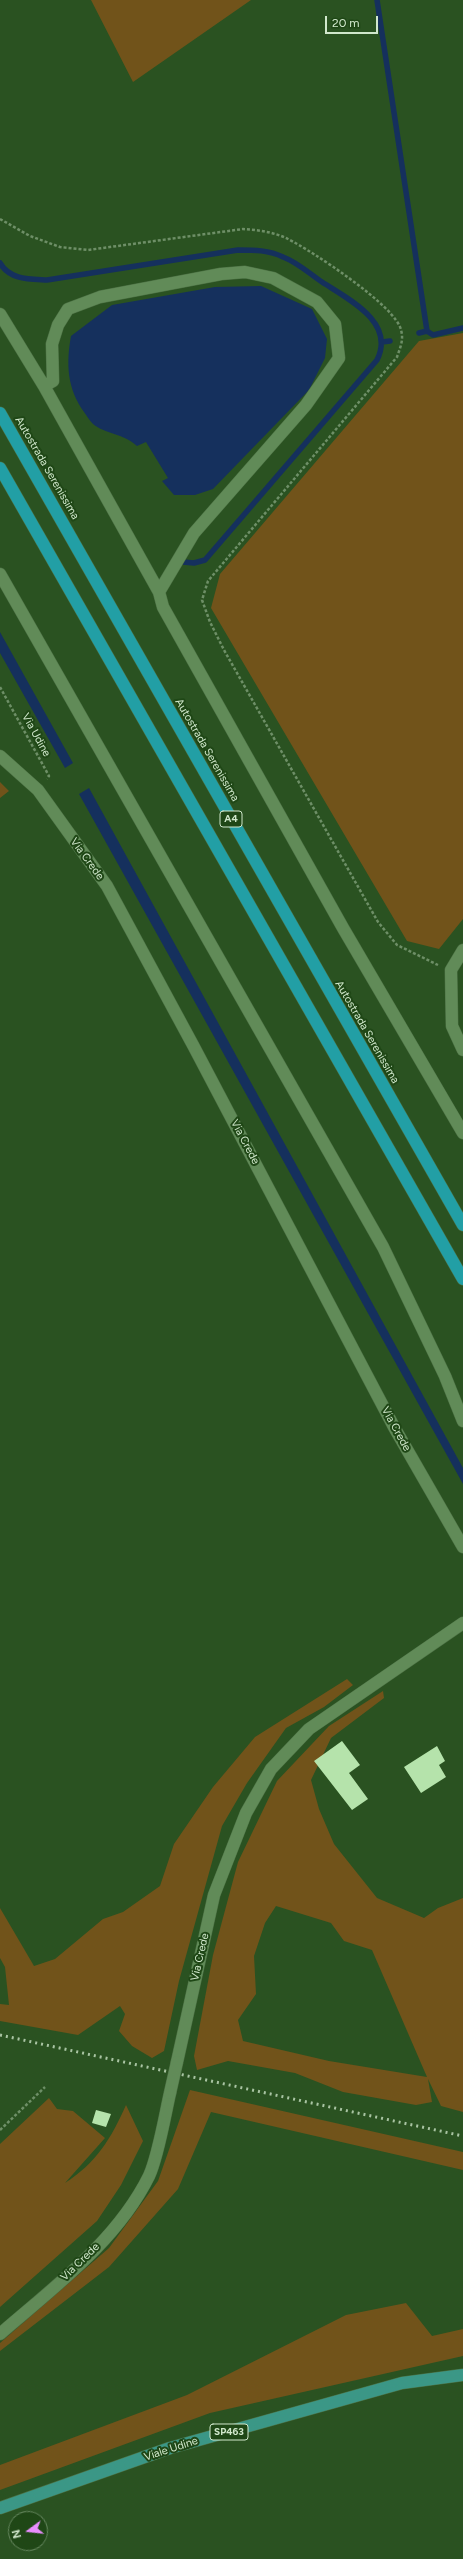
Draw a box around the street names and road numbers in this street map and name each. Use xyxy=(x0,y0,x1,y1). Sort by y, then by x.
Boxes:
street label: Autostrada Serenissima xyxy=(12,414,82,522)
street label: Autostrada Serenissima xyxy=(172,696,242,804)
street label: Via Udine xyxy=(19,711,53,759)
road number: A4 xyxy=(220,811,242,827)
street label: Via Crede xyxy=(67,835,107,883)
street label: Autostrada Serenissima xyxy=(332,978,402,1086)
street label: Via Crede xyxy=(228,1117,262,1167)
street label: Via Crede xyxy=(378,1405,414,1453)
street label: Via Crede xyxy=(188,1932,212,1982)
street label: Via Crede xyxy=(58,2240,102,2284)
road number: SP463 xyxy=(210,2424,248,2440)
street label: Viale Udine xyxy=(142,2434,200,2464)

